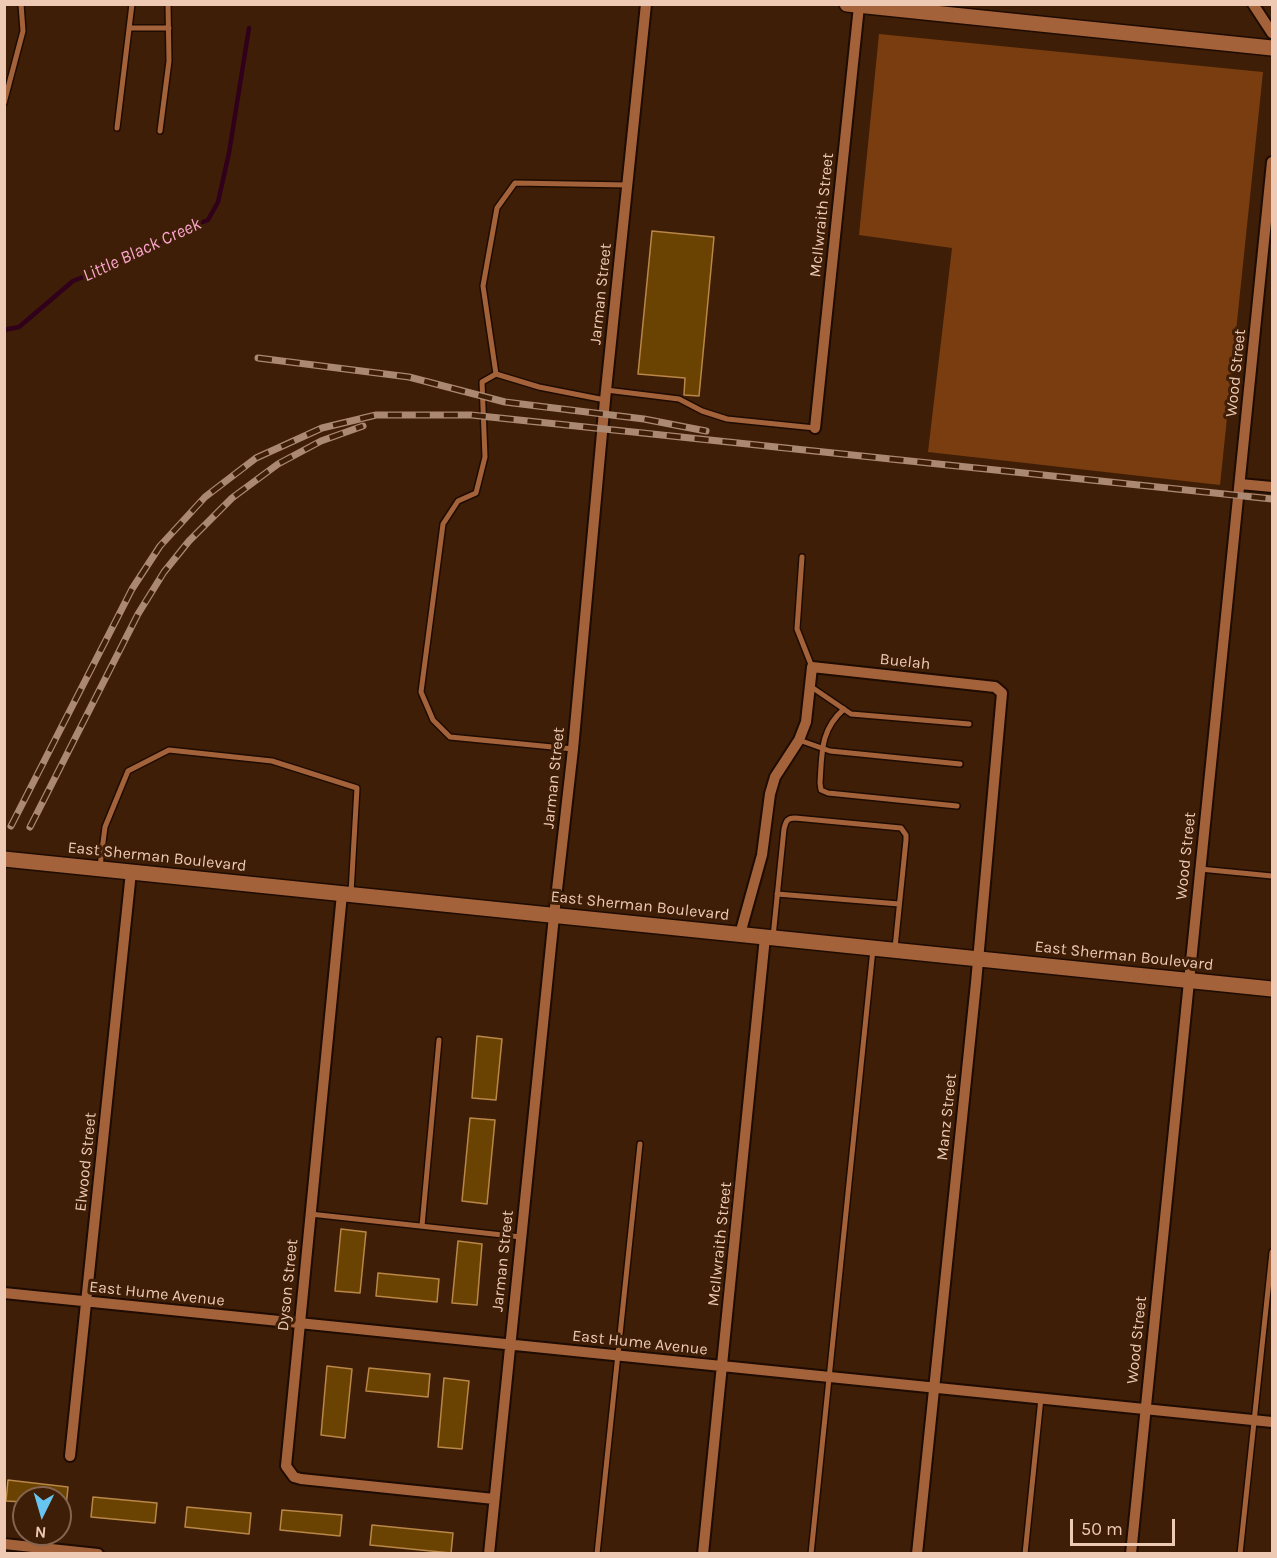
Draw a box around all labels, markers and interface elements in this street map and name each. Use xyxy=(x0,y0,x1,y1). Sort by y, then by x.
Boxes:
street label: McIlwraith Street xyxy=(806,152,838,278)
water label: Little Black Creek xyxy=(79,213,205,287)
street label: Jarman Street xyxy=(586,242,616,346)
street label: Wood Street xyxy=(1222,328,1250,418)
street label: Buelah xyxy=(879,650,931,674)
street label: Jarman Street xyxy=(539,726,569,830)
street label: Wood Street xyxy=(1172,811,1200,901)
street label: East Sherman Boulevard xyxy=(67,838,247,876)
street label: East Sherman Boulevard xyxy=(550,887,730,925)
street label: East Sherman Boulevard xyxy=(1034,937,1214,975)
street label: Manz Street xyxy=(933,1073,961,1161)
street label: Elwood Street xyxy=(71,1111,101,1213)
street label: McIlwraith Street xyxy=(704,1181,736,1307)
street label: Jarman Street xyxy=(488,1209,518,1313)
street label: Dyson Street xyxy=(274,1238,302,1332)
street label: East Hume Avenue xyxy=(88,1277,226,1311)
street label: Wood Street xyxy=(1123,1295,1151,1385)
street label: East Hume Avenue xyxy=(571,1326,709,1360)
north arrow xyxy=(12,1486,72,1546)
scale bar xyxy=(1073,1507,1178,1545)
text: 50 m xyxy=(1081,1518,1123,1540)
text: N xyxy=(34,1522,47,1542)

